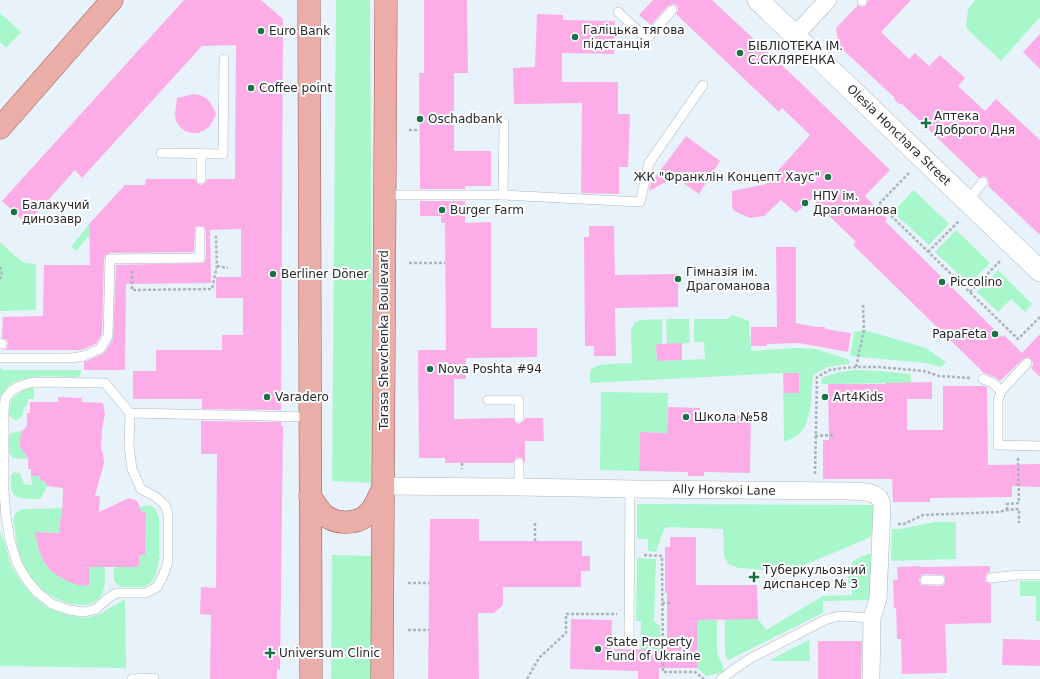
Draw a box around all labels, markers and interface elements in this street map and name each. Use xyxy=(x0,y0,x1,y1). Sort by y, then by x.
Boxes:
place label: Галiцька тягова пiдстанцiя xyxy=(583,23,685,51)
place label: Euro Bank xyxy=(269,24,330,38)
marker: Euro Bank xyxy=(256,26,266,36)
marker: Галiцька тягова пiдстанцiя xyxy=(570,32,580,42)
place label: БІБЛІОТЕКА ІМ. С.СКЛЯРЕНКА xyxy=(748,39,843,67)
marker: БІБЛІОТЕКА ІМ. С.СКЛЯРЕНКА xyxy=(735,48,745,58)
place label: Coffee point xyxy=(259,81,332,95)
street label: Olesia Honchara Street xyxy=(844,82,954,189)
marker: Coffee point xyxy=(246,83,256,93)
place label: Аптека Доброго Дня xyxy=(934,109,1015,137)
place label: Oschadbank xyxy=(428,112,502,126)
marker: Oschadbank xyxy=(415,114,425,124)
marker: Аптека Доброго Дня xyxy=(921,118,931,128)
place label: ЖК "Франклін Концепт Хаус" xyxy=(633,170,820,184)
marker: ЖК "Франклін Концепт Хаус" xyxy=(823,172,833,182)
place label: НПУ ім. Драгоманова xyxy=(813,189,897,217)
place label: Балакучий динозавр xyxy=(22,198,90,226)
marker: НПУ ім. Драгоманова xyxy=(800,198,810,208)
place label: Burger Farm xyxy=(450,203,524,217)
marker: Burger Farm xyxy=(437,205,447,215)
marker: Балакучий динозавр xyxy=(9,207,19,217)
street label: Tarasa Shevchenka Boulevard xyxy=(377,250,391,431)
place label: Гімназія ім. Драгоманова xyxy=(686,265,770,293)
place label: Berliner Döner xyxy=(281,267,369,281)
marker: Berliner Döner xyxy=(268,269,278,279)
marker: Гімназія ім. Драгоманова xyxy=(673,274,683,284)
place label: Piccolino xyxy=(950,275,1002,289)
marker: Piccolino xyxy=(937,277,947,287)
place label: PapaFeta xyxy=(932,327,987,341)
marker: PapaFeta xyxy=(990,329,1000,339)
place label: Nova Poshta #94 xyxy=(438,362,542,376)
marker: Nova Poshta #94 xyxy=(425,364,435,374)
place label: Varadero xyxy=(275,390,329,404)
place label: Art4Kids xyxy=(833,390,884,404)
marker: Varadero xyxy=(262,392,272,402)
marker: Art4Kids xyxy=(820,392,830,402)
place label: Школа №58 xyxy=(694,410,768,424)
marker: Школа №58 xyxy=(681,412,691,422)
street label: Ally Horskoi Lane xyxy=(672,482,776,498)
place label: Туберкульозний диспансер № 3 xyxy=(762,563,866,591)
marker: Туберкульозний диспансер № 3 xyxy=(748,571,760,583)
place label: State Property Fund of Ukraine xyxy=(606,635,701,663)
marker: State Property Fund of Ukraine xyxy=(593,644,603,654)
place label: Universum Clinic xyxy=(279,646,380,660)
marker: Universum Clinic xyxy=(264,647,276,659)

